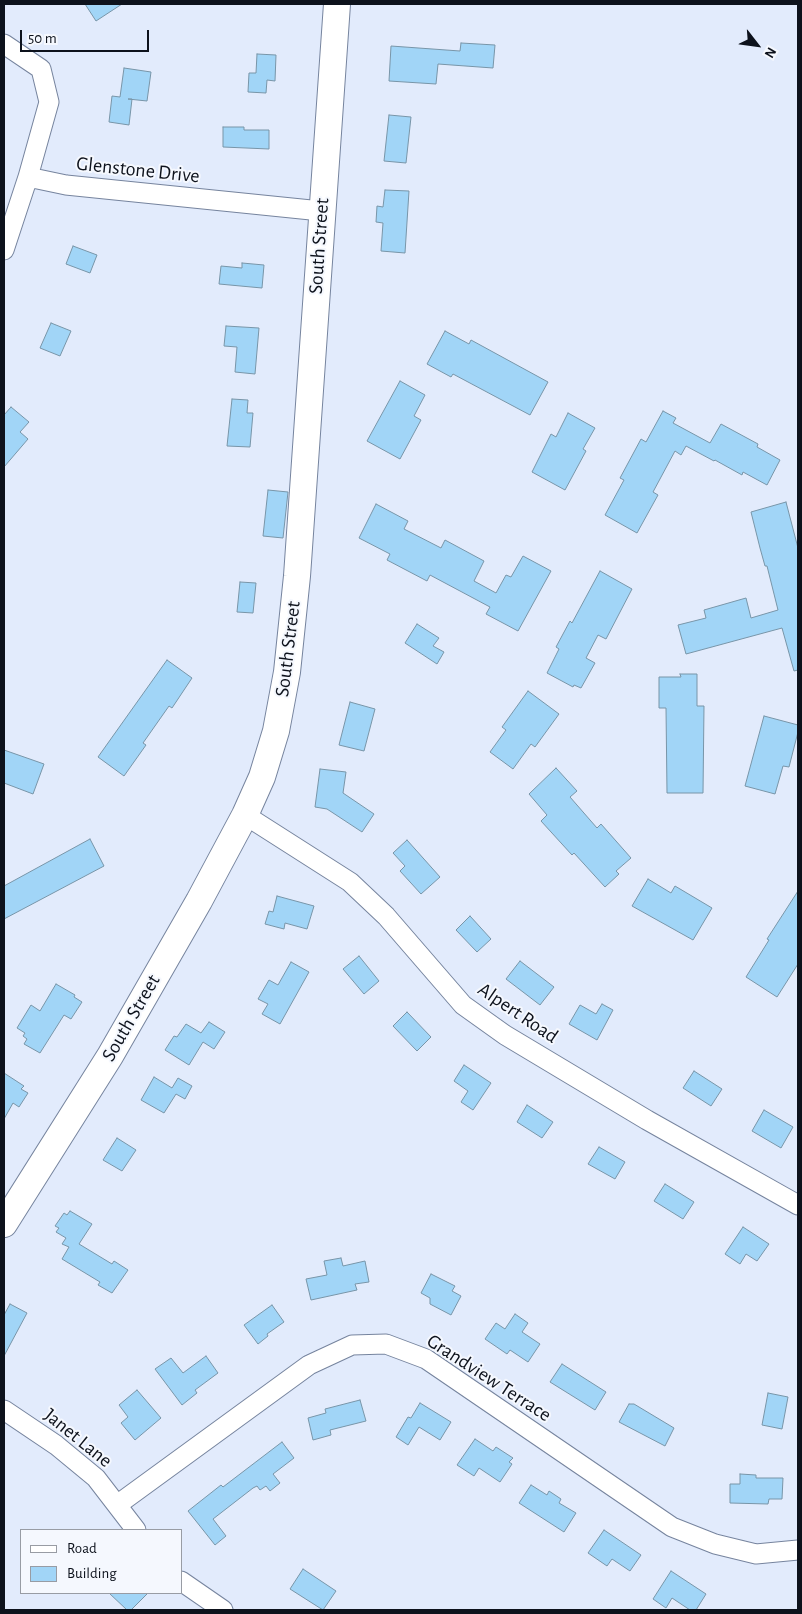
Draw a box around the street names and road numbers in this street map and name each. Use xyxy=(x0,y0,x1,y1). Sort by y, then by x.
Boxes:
street label: Glenstone Drive xyxy=(75,152,201,188)
street label: South Street xyxy=(304,197,334,295)
street label: South Street xyxy=(270,600,306,698)
street label: South Street xyxy=(97,970,165,1066)
street label: Alpert Road xyxy=(473,977,563,1049)
street label: Grandview Terrace xyxy=(422,1329,556,1427)
street label: Janet Lane xyxy=(39,1403,117,1473)

